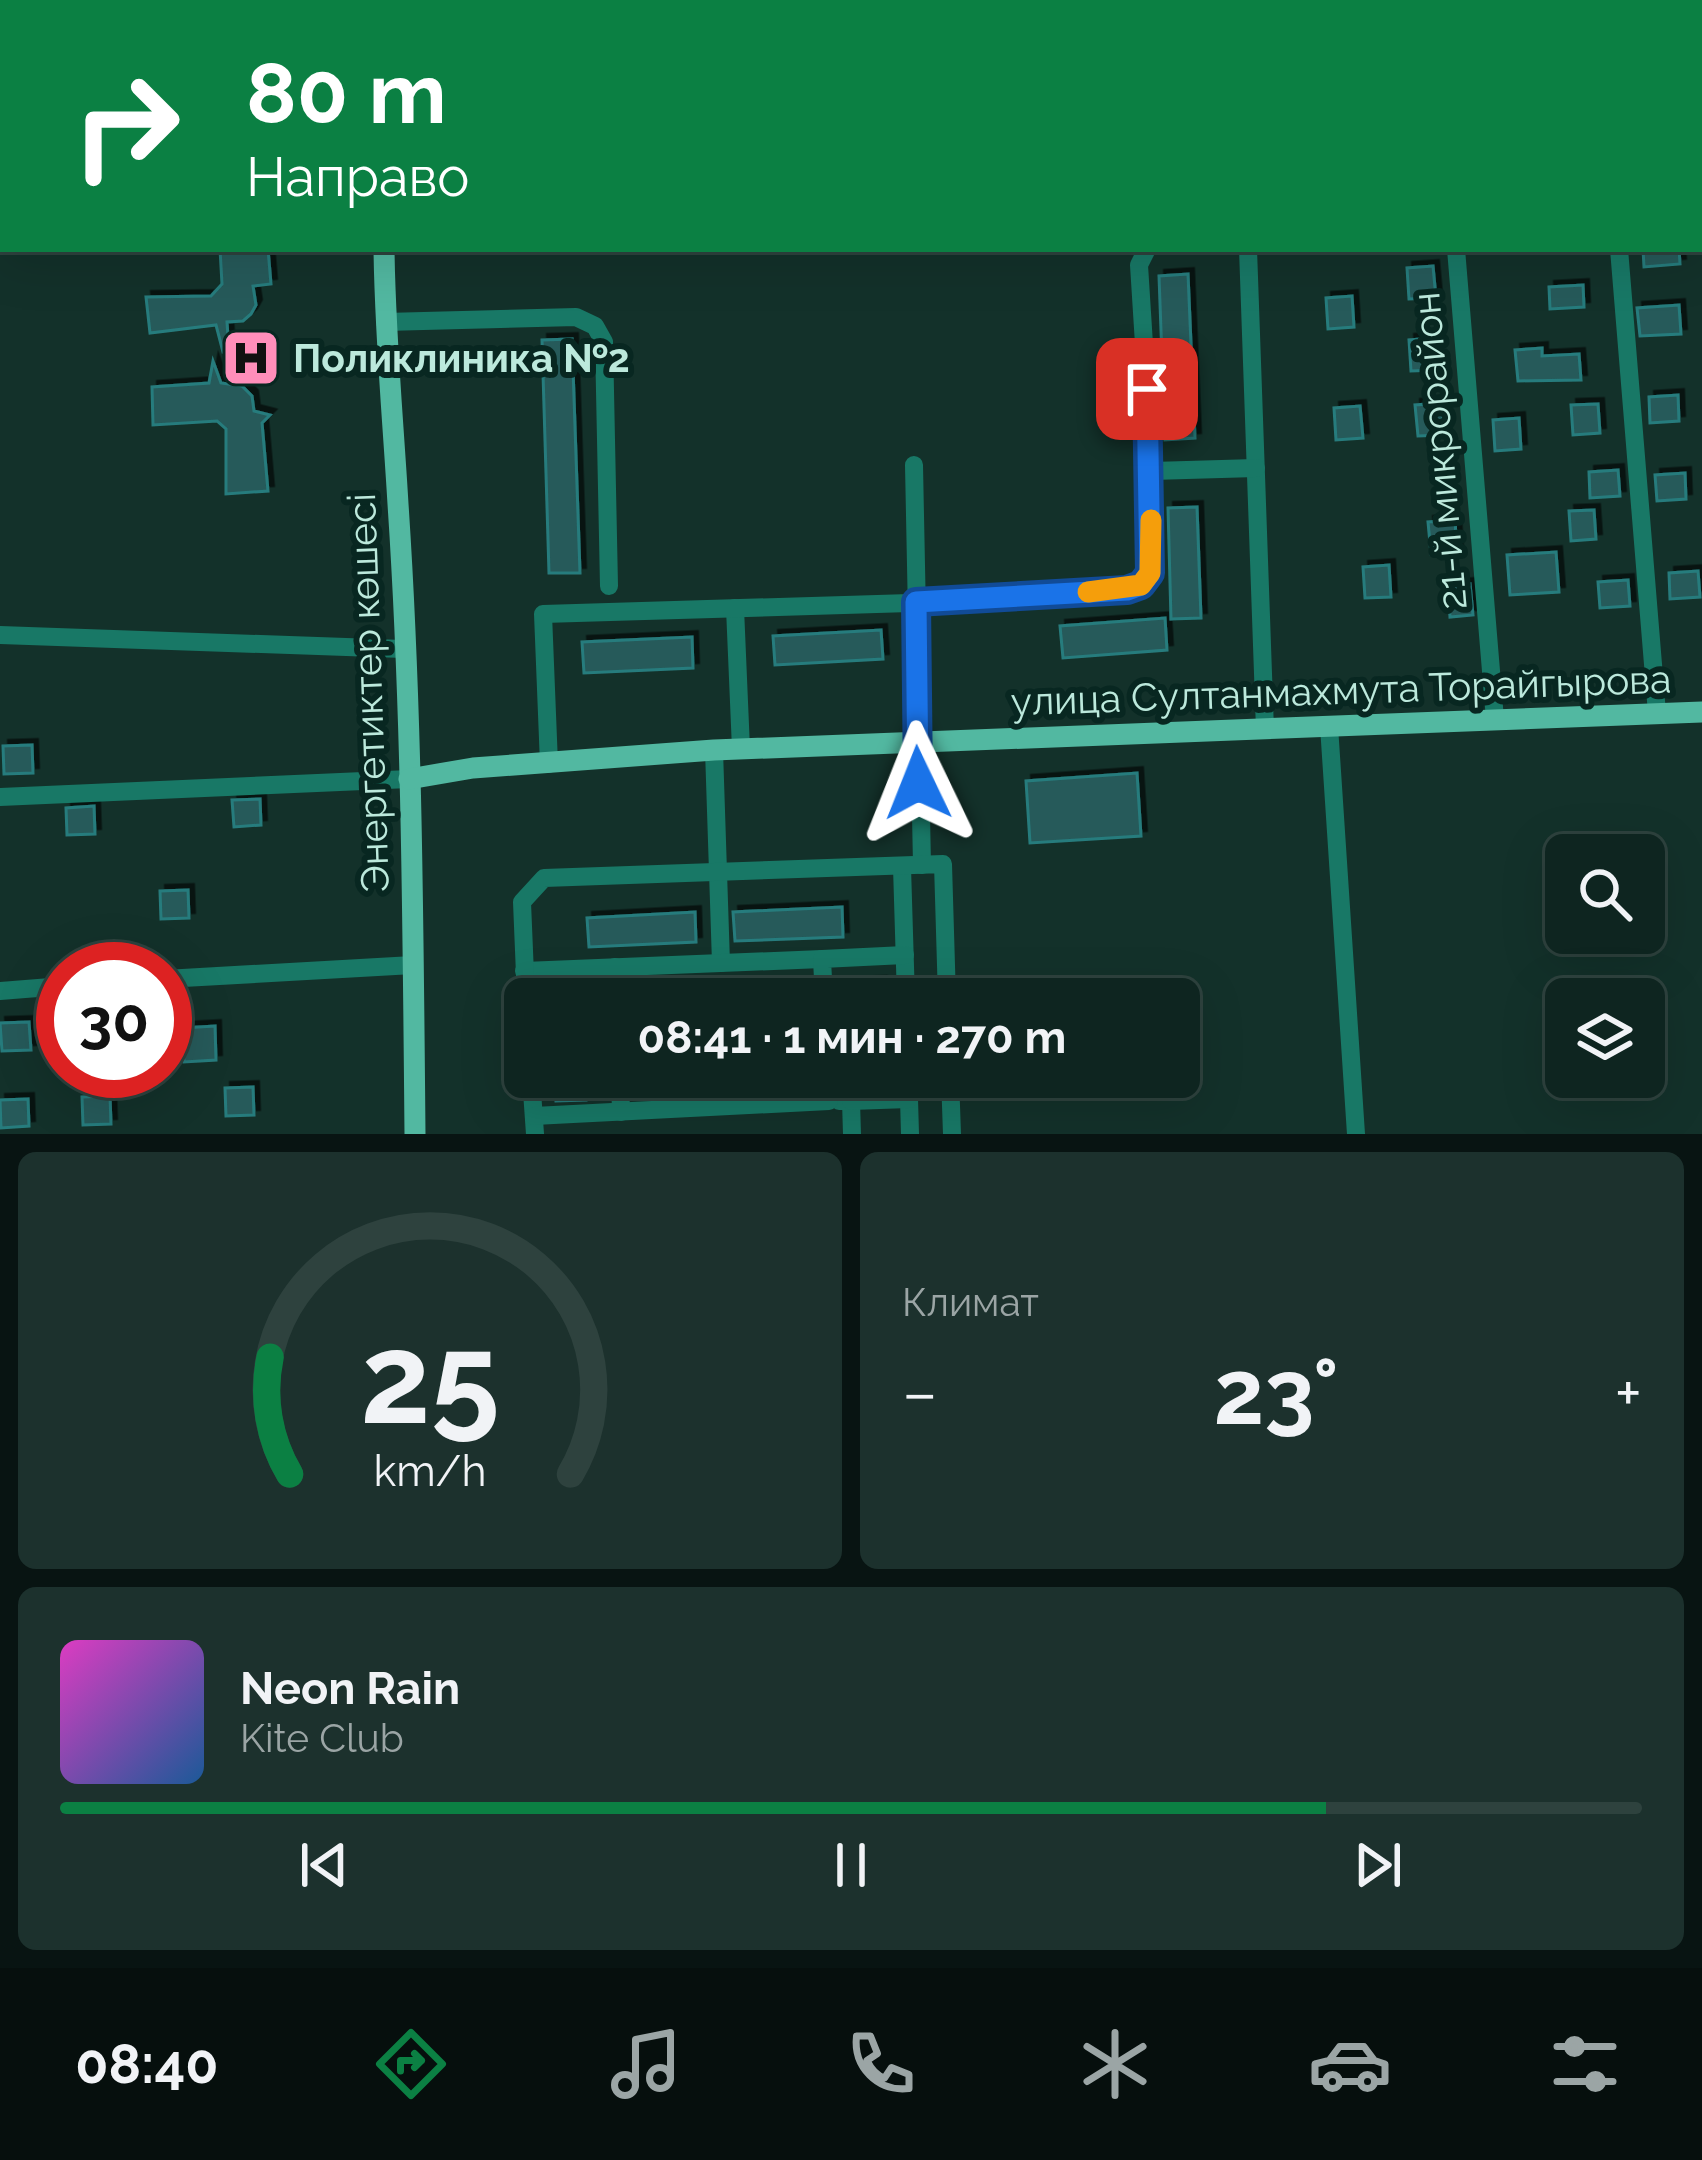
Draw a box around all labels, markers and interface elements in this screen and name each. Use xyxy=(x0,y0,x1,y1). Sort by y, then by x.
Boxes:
text: 80 m xyxy=(246,44,447,143)
icon: right xyxy=(48,48,204,204)
text: Направо xyxy=(246,145,469,209)
street label: 21-й микрорайон xyxy=(1402,290,1476,612)
hospital icon: Поликлиника №2 xyxy=(220,327,282,389)
place label: Поликлиника №2 xyxy=(293,335,630,381)
pin xyxy=(1096,338,1198,440)
icon: arrive xyxy=(1114,356,1180,422)
street label: Энергетиктер көшесі xyxy=(338,492,398,894)
street label: улица Султанмахмута Торайгырова xyxy=(1010,655,1672,725)
position arrow xyxy=(855,720,981,846)
map controls xyxy=(1545,834,1665,1098)
button: search xyxy=(1545,834,1665,954)
speed limit sign: 30 xyxy=(36,942,192,1098)
button: layers xyxy=(1545,978,1665,1098)
text: 08:41 · 1 мин · 270 m xyxy=(638,1011,1066,1064)
text: Климат xyxy=(902,1279,1039,1325)
text: 25 xyxy=(360,1306,500,1452)
text: 23° xyxy=(1214,1339,1339,1445)
text: − xyxy=(902,1354,938,1431)
text: + xyxy=(1615,1354,1642,1431)
text: km/h xyxy=(373,1445,487,1495)
text: Neon Rain xyxy=(240,1662,460,1715)
text: Kite Club xyxy=(240,1715,404,1761)
icon: previous xyxy=(291,1832,357,1898)
icon: pause xyxy=(818,1832,884,1898)
icon: next xyxy=(1345,1832,1411,1898)
icon: directions xyxy=(369,2022,453,2106)
icon: music xyxy=(604,2022,688,2106)
icon: phone xyxy=(839,2022,923,2106)
icon: climate xyxy=(1073,2022,1157,2106)
icon: car xyxy=(1308,2022,1392,2106)
icon: filters xyxy=(1543,2022,1627,2106)
text: 08:40 xyxy=(75,2032,218,2096)

